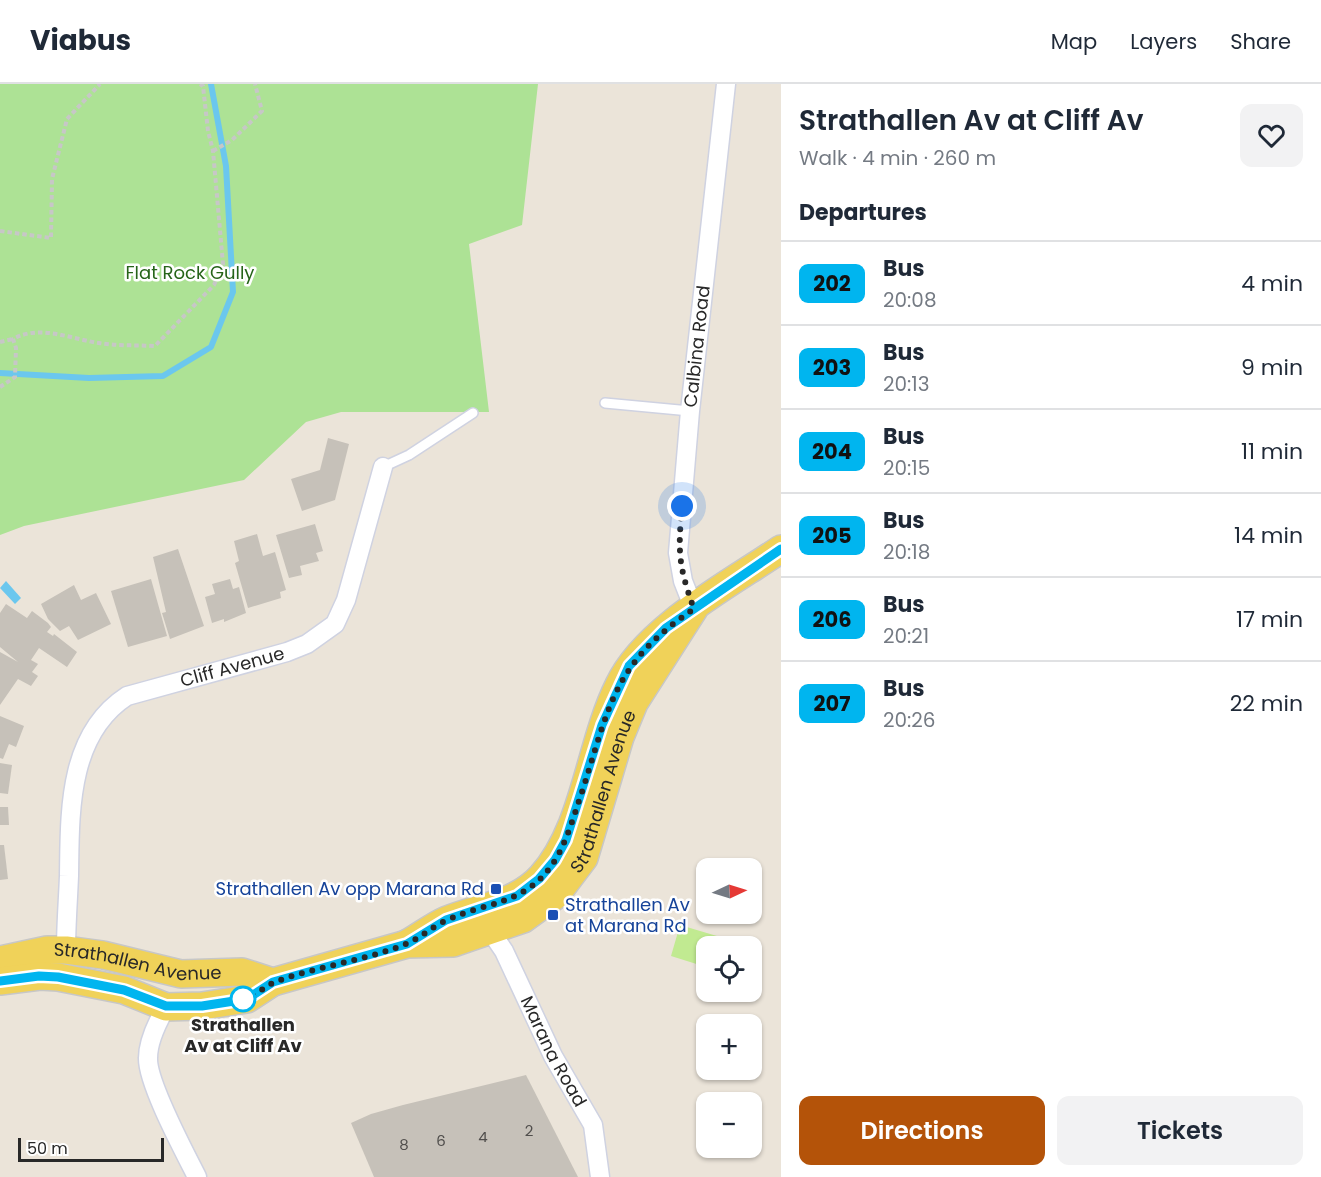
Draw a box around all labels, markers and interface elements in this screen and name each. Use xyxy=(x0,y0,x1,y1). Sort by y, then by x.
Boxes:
text: Viabus xyxy=(30,21,131,60)
text: Map xyxy=(1051,27,1097,56)
text: Layers xyxy=(1130,27,1197,56)
text: Share xyxy=(1230,27,1291,56)
text: Strathallen Av at Cliff Av xyxy=(799,101,1143,140)
button: heart xyxy=(1240,104,1303,167)
text: Walk · 4 min · 260 m xyxy=(799,144,996,172)
text: Departures xyxy=(799,197,927,228)
text: Bus xyxy=(883,253,925,284)
park label: Flat Rock Gully xyxy=(125,260,255,285)
text: 4 min xyxy=(1241,268,1303,299)
text: 202 xyxy=(813,269,851,298)
street label: Calbina Road xyxy=(677,284,716,409)
text: 20:08 xyxy=(883,286,937,314)
text: Bus xyxy=(883,337,925,368)
text: 9 min xyxy=(1241,352,1303,383)
text: 203 xyxy=(813,353,851,382)
text: 20:13 xyxy=(883,370,930,398)
text: Bus xyxy=(883,421,925,452)
text: 11 min xyxy=(1241,436,1303,467)
text: 204 xyxy=(812,437,852,466)
text: 20:15 xyxy=(883,454,930,482)
your location xyxy=(667,491,697,521)
text: Bus xyxy=(883,505,925,536)
text: 14 min xyxy=(1234,520,1303,551)
text: 205 xyxy=(812,521,852,550)
text: 20:18 xyxy=(883,538,930,566)
text: Bus xyxy=(883,589,925,620)
text: 17 min xyxy=(1236,604,1303,635)
text: 206 xyxy=(812,605,852,634)
text: 20:21 xyxy=(883,622,929,650)
street label: Cliff Avenue xyxy=(177,640,287,693)
text: Bus xyxy=(883,673,925,704)
text: 22 min xyxy=(1230,688,1303,719)
text: 207 xyxy=(814,689,850,718)
street label: Strathallen Avenue xyxy=(564,706,642,878)
text: 20:26 xyxy=(883,706,936,734)
north arrow xyxy=(696,858,762,924)
map controls xyxy=(696,858,762,1158)
place label: Strathallen Av opp Marana Rd xyxy=(216,876,484,901)
marker: Strathallen Av opp Marana Rd xyxy=(489,882,503,896)
place label: Strathallen Av at Marana Rd xyxy=(565,892,690,938)
marker: Strathallen Av at Marana Rd xyxy=(546,908,560,922)
button: locate xyxy=(696,936,762,1002)
street label: Strathallen Avenue xyxy=(54,937,222,986)
marker: Strathallen Av at Cliff Av xyxy=(230,986,256,1012)
street label: Marana Road xyxy=(515,992,593,1111)
place label: Strathallen Av at Cliff Av xyxy=(184,1012,302,1058)
button: + xyxy=(696,1014,762,1080)
button: − xyxy=(696,1092,762,1158)
button: Directions xyxy=(799,1096,1045,1165)
button: Tickets xyxy=(1057,1096,1303,1165)
house number: 2 xyxy=(525,1120,533,1141)
house number: 4 xyxy=(478,1126,488,1147)
house number: 6 xyxy=(436,1130,446,1151)
house number: 8 xyxy=(399,1134,409,1155)
scale bar xyxy=(18,1135,164,1162)
text: 50 m xyxy=(27,1137,68,1160)

